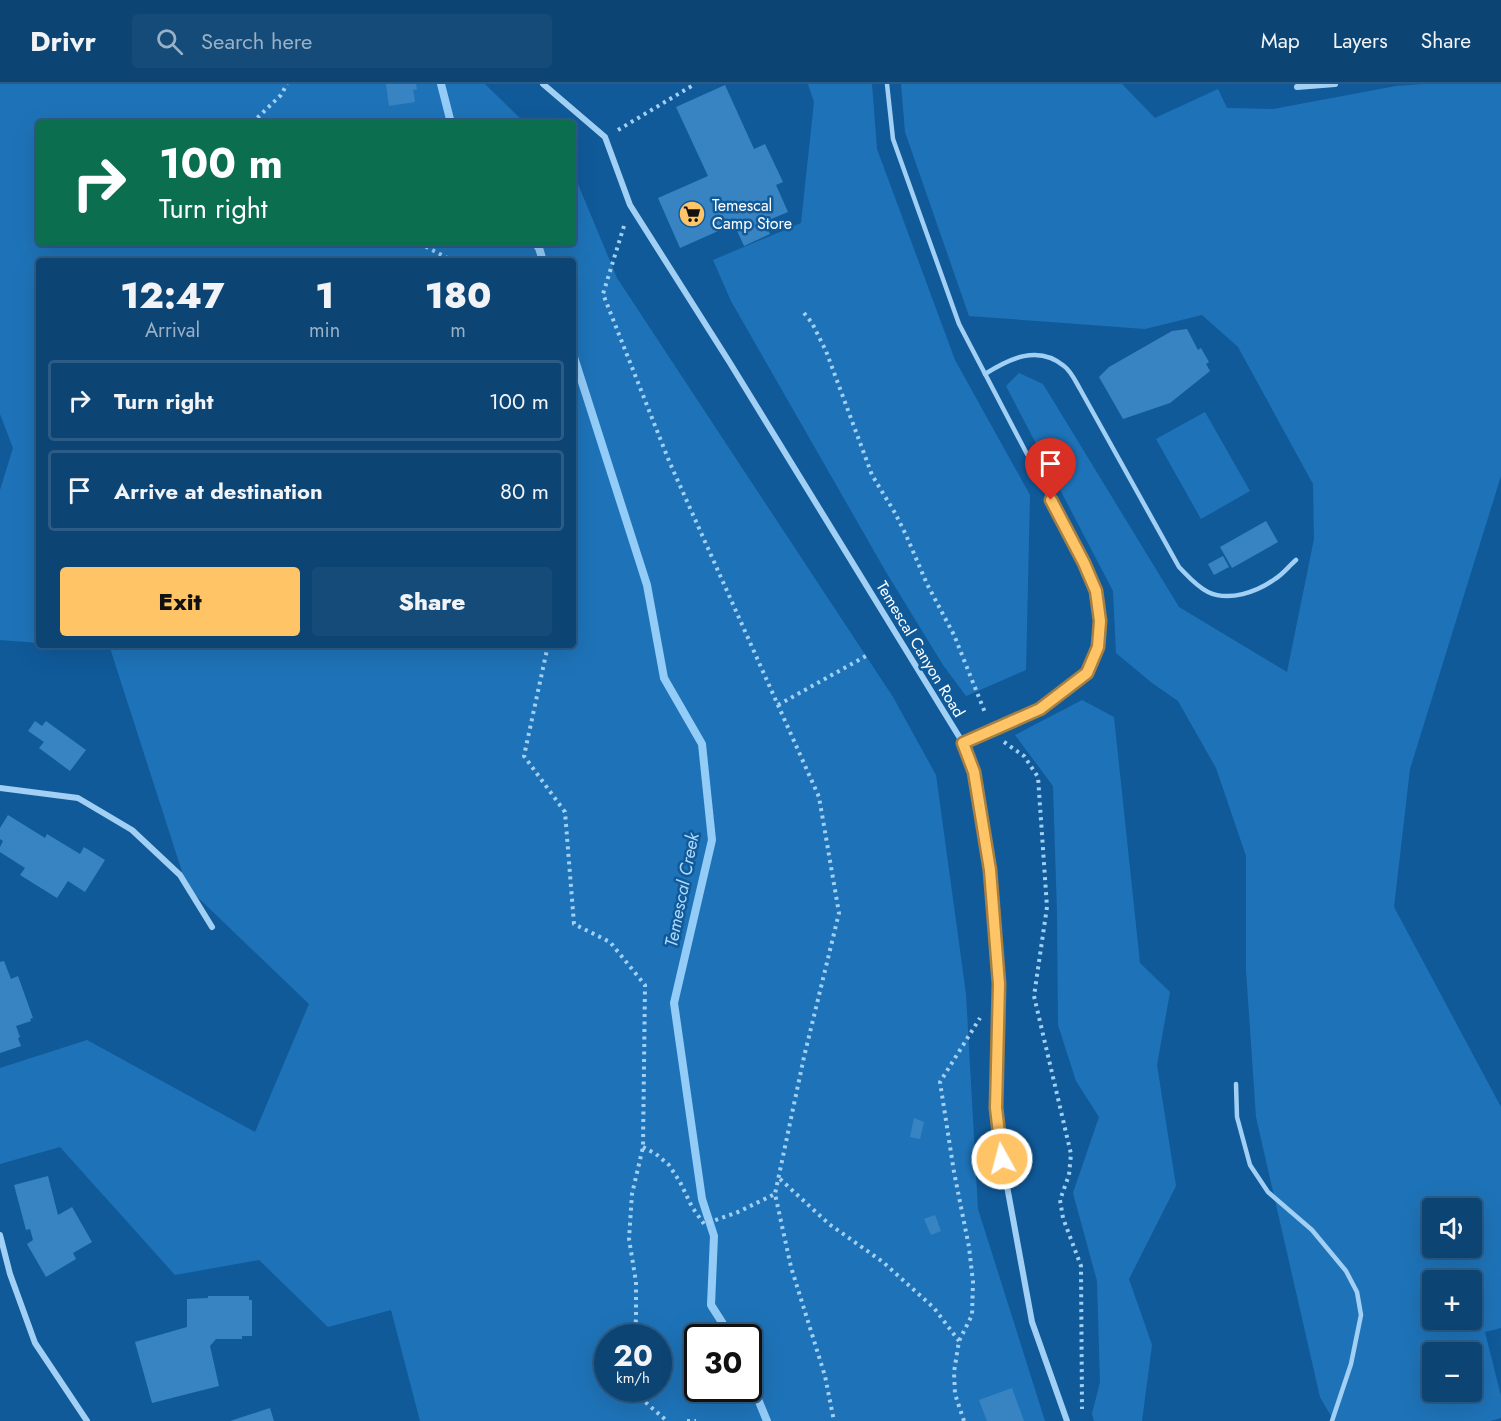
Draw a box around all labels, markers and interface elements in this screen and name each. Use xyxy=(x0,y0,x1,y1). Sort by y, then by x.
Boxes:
search box xyxy=(132,14,552,68)
text: Drivr xyxy=(30,21,96,62)
icon: search xyxy=(153,25,186,58)
text: Search here xyxy=(201,25,312,57)
text: Map xyxy=(1261,26,1300,56)
text: Layers xyxy=(1333,26,1388,56)
text: Share xyxy=(1421,26,1471,56)
text: 100 m xyxy=(159,133,283,194)
icon: right xyxy=(60,144,138,222)
text: Turn right xyxy=(159,189,267,228)
place label: Temescal Camp Store xyxy=(712,194,792,235)
supermarket icon: Temescal Camp Store xyxy=(677,199,707,229)
text: 12:47 xyxy=(120,269,225,321)
text: 1 xyxy=(315,269,334,321)
text: 180 xyxy=(425,269,492,321)
text: Arrival xyxy=(145,316,200,345)
text: min xyxy=(309,316,340,345)
text: m xyxy=(450,316,466,345)
icon: right xyxy=(63,384,96,417)
text: Turn right xyxy=(114,385,214,417)
text: 100 m xyxy=(489,385,549,417)
pin xyxy=(1025,438,1076,500)
icon: arrive xyxy=(1034,447,1067,480)
icon: arrive xyxy=(63,474,96,507)
text: Arrive at destination xyxy=(114,475,323,507)
text: 80 m xyxy=(500,475,549,507)
button: Exit xyxy=(60,567,300,636)
button: Share xyxy=(312,567,552,636)
street label: Temescal Canyon Road xyxy=(871,577,970,722)
water label: Temescal Creek xyxy=(658,829,706,949)
position arrow xyxy=(970,1127,1034,1191)
map controls xyxy=(1422,1198,1482,1402)
button: sound xyxy=(1422,1198,1482,1258)
button: + xyxy=(1422,1270,1482,1330)
speed limit sign: 30 xyxy=(684,1324,762,1402)
text: 20 xyxy=(613,1334,653,1377)
button: − xyxy=(1422,1342,1482,1402)
text: km/h xyxy=(616,1367,650,1389)

